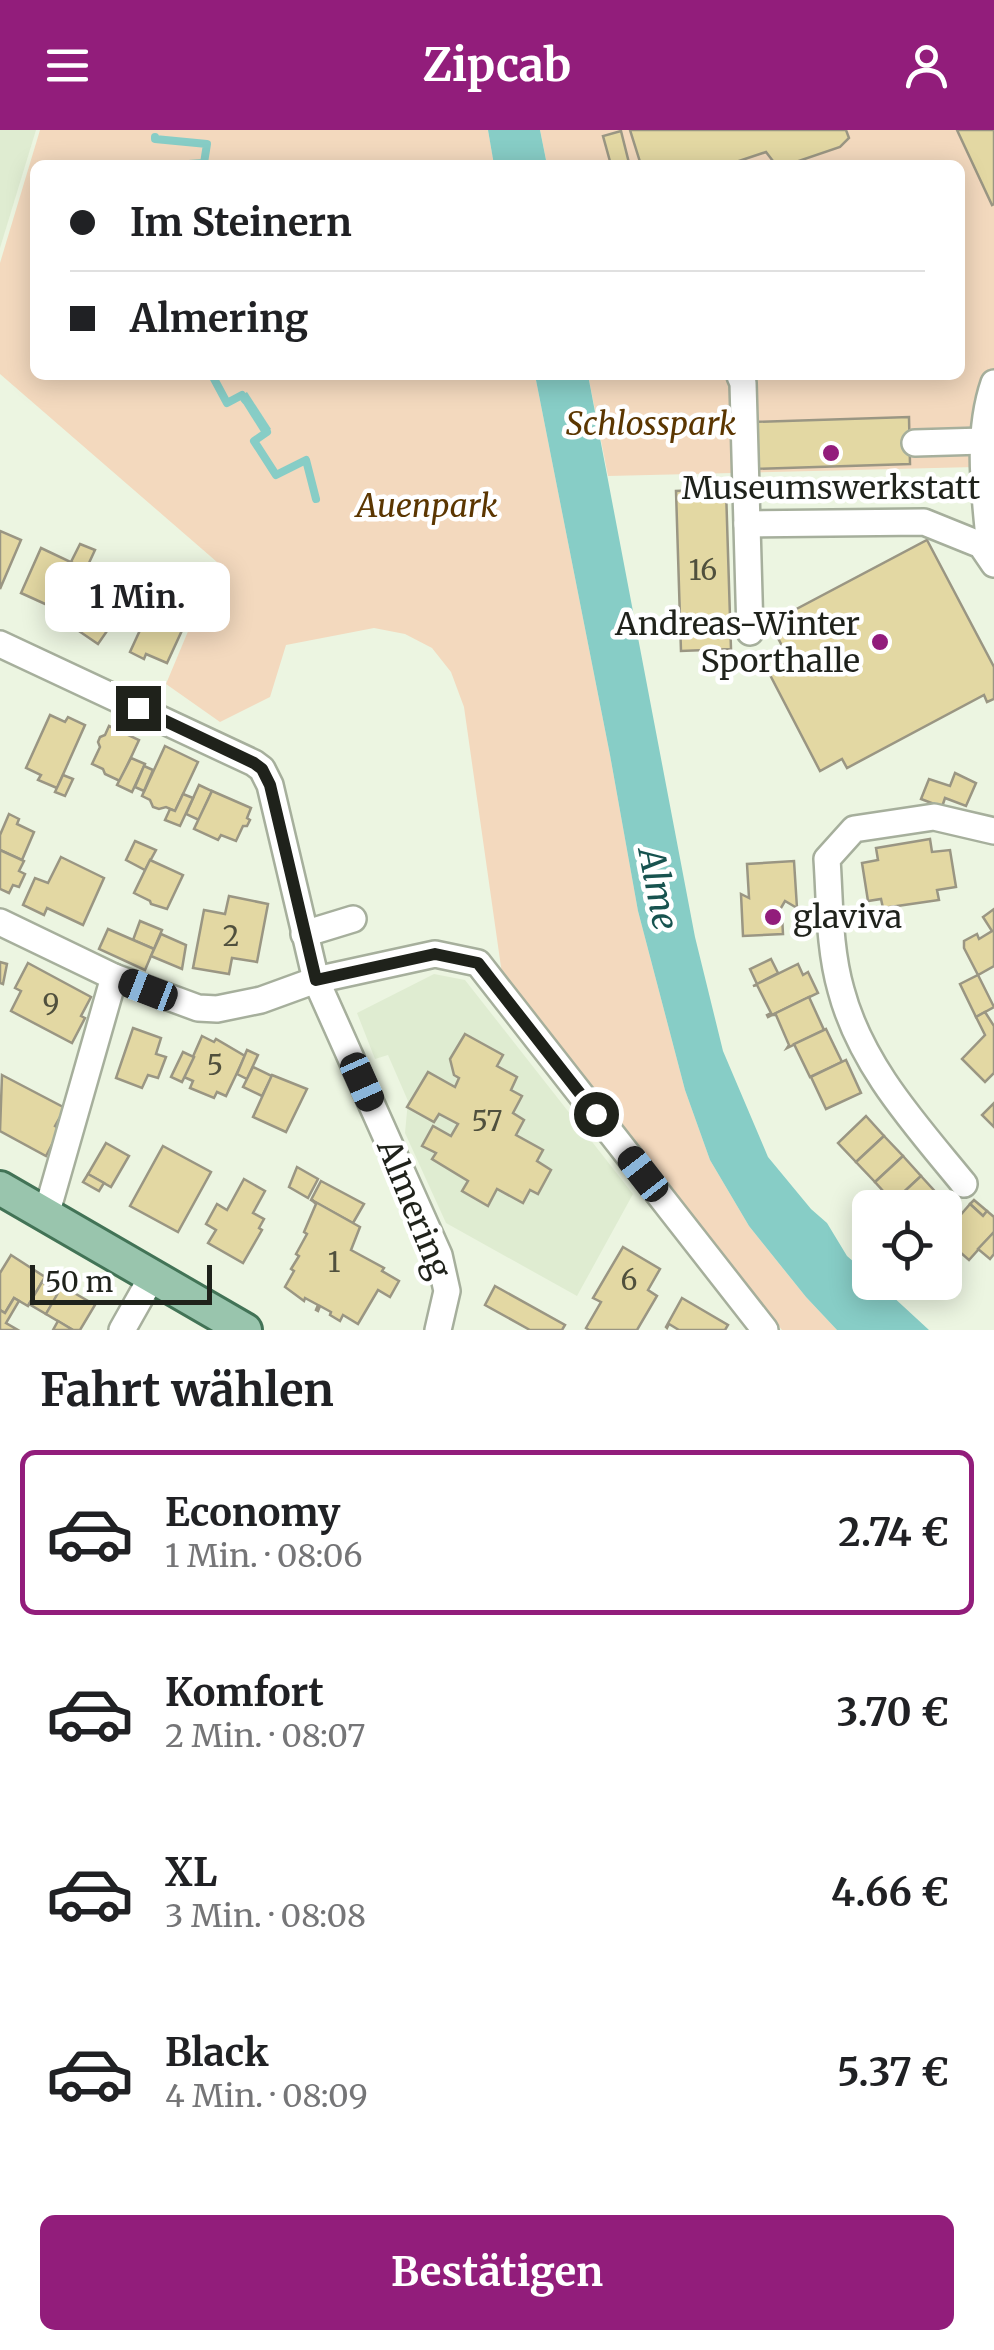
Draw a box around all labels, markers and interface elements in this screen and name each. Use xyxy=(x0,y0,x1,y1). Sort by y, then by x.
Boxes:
text: Zipcab xyxy=(423,37,571,93)
icon: menu xyxy=(40,38,95,93)
icon: person xyxy=(899,38,954,93)
text: Im Steinern xyxy=(130,199,352,246)
text: Almering xyxy=(130,295,308,342)
park label: Schlosspark xyxy=(566,404,737,444)
marker: Museumswerkstatt xyxy=(820,442,842,464)
place label: Museumswerkstatt xyxy=(682,468,981,508)
park label: Auenpark xyxy=(353,486,498,526)
house number: 16 xyxy=(689,552,717,588)
callout: 1 Min. xyxy=(46,563,230,633)
text: 1 Min. xyxy=(90,577,185,617)
place label: Andreas-Winter Sporthalle xyxy=(614,604,860,681)
marker: Andreas-Winter Sporthalle xyxy=(869,631,891,653)
route end xyxy=(116,686,161,731)
water label: Alme xyxy=(628,841,688,934)
place label: glaviva xyxy=(793,897,902,937)
marker: glaviva xyxy=(762,906,784,928)
house number: 2 xyxy=(223,918,239,954)
car xyxy=(115,965,181,1015)
house number: 9 xyxy=(43,986,59,1022)
house number: 5 xyxy=(207,1047,223,1083)
car xyxy=(336,1048,388,1116)
route start xyxy=(574,1092,619,1137)
house number: 57 xyxy=(471,1103,503,1139)
street label: Almering xyxy=(368,1133,460,1284)
car xyxy=(613,1141,673,1207)
map controls xyxy=(852,1190,962,1300)
button: locate xyxy=(852,1190,962,1300)
house number: 1 xyxy=(328,1244,340,1280)
scale bar xyxy=(30,1260,212,1304)
house number: 6 xyxy=(621,1262,637,1298)
text: 50 m xyxy=(45,1264,113,1300)
text: Fahrt wählen xyxy=(40,1362,334,1418)
icon: car xyxy=(45,1488,135,1578)
text: Economy xyxy=(165,1489,340,1536)
text: 2.74 € xyxy=(838,1509,949,1556)
text: 1 Min. · 08:06 xyxy=(165,1536,363,1576)
icon: car xyxy=(45,1668,135,1758)
text: Komfort xyxy=(165,1669,324,1716)
text: 3.70 € xyxy=(836,1689,949,1736)
text: 2 Min. · 08:07 xyxy=(165,1716,365,1756)
icon: car xyxy=(45,1848,135,1938)
text: XL xyxy=(165,1849,217,1896)
text: 4.66 € xyxy=(831,1869,949,1916)
text: 3 Min. · 08:08 xyxy=(165,1896,366,1936)
icon: car xyxy=(45,2028,135,2118)
text: Black xyxy=(165,2029,269,2076)
text: 5.37 € xyxy=(837,2049,949,2096)
text: 4 Min. · 08:09 xyxy=(165,2076,368,2116)
button: Bestätigen xyxy=(40,2215,954,2330)

